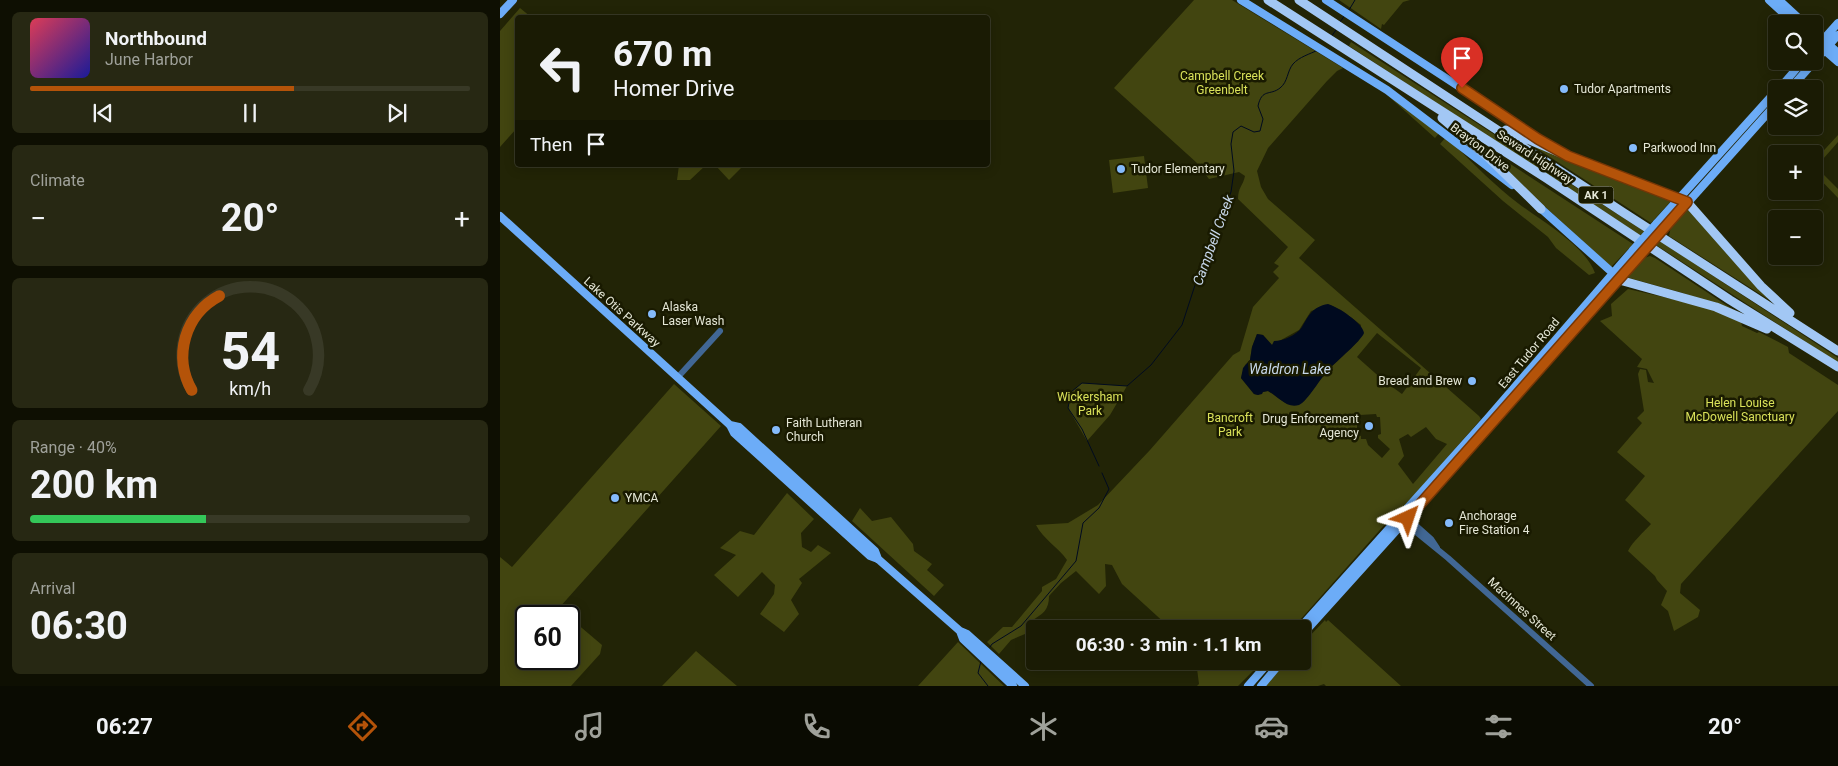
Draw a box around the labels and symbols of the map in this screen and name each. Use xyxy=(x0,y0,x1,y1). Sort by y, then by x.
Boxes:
pin xyxy=(1441,37,1483,88)
park label: Campbell Creek Greenbelt xyxy=(1180,69,1265,97)
place label: Tudor Apartments xyxy=(1574,82,1671,96)
marker: Tudor Apartments xyxy=(1558,83,1570,95)
street label: Brayton Drive xyxy=(1448,120,1512,174)
street label: Seward Highway xyxy=(1494,127,1576,187)
place label: Parkwood Inn xyxy=(1643,141,1716,155)
marker: Parkwood Inn xyxy=(1627,142,1639,154)
place label: Tudor Elementary xyxy=(1131,162,1225,176)
marker: Tudor Elementary xyxy=(1115,163,1127,175)
road number: AK 1 xyxy=(1578,186,1614,204)
water label: Campbell Creek xyxy=(1189,191,1237,287)
street label: Lake Otis Parkway xyxy=(581,274,663,350)
place label: Alaska Laser Wash xyxy=(662,300,724,328)
marker: Alaska Laser Wash xyxy=(646,308,658,320)
street label: East Tudor Road xyxy=(1495,315,1563,391)
water label: Waldron Lake xyxy=(1249,361,1331,377)
place label: Bread and Brew xyxy=(1378,374,1462,388)
marker: Bread and Brew xyxy=(1466,375,1478,387)
park label: Wickersham Park xyxy=(1057,390,1123,418)
park label: Helen Louise McDowell Sanctuary xyxy=(1685,396,1795,424)
park label: Bancroft Park xyxy=(1207,411,1253,439)
place label: Drug Enforcement Agency xyxy=(1262,412,1359,440)
place label: Faith Lutheran Church xyxy=(786,416,862,444)
marker: Drug Enforcement Agency xyxy=(1363,420,1375,432)
marker: Faith Lutheran Church xyxy=(770,424,782,436)
place label: YMCA xyxy=(625,491,658,505)
position arrow xyxy=(1381,491,1433,543)
marker: YMCA xyxy=(609,492,621,504)
place label: Anchorage Fire Station 4 xyxy=(1459,509,1530,537)
marker: Anchorage Fire Station 4 xyxy=(1443,517,1455,529)
street label: MacInnes Street xyxy=(1485,575,1559,643)
speed limit sign: 60 xyxy=(515,605,580,670)

